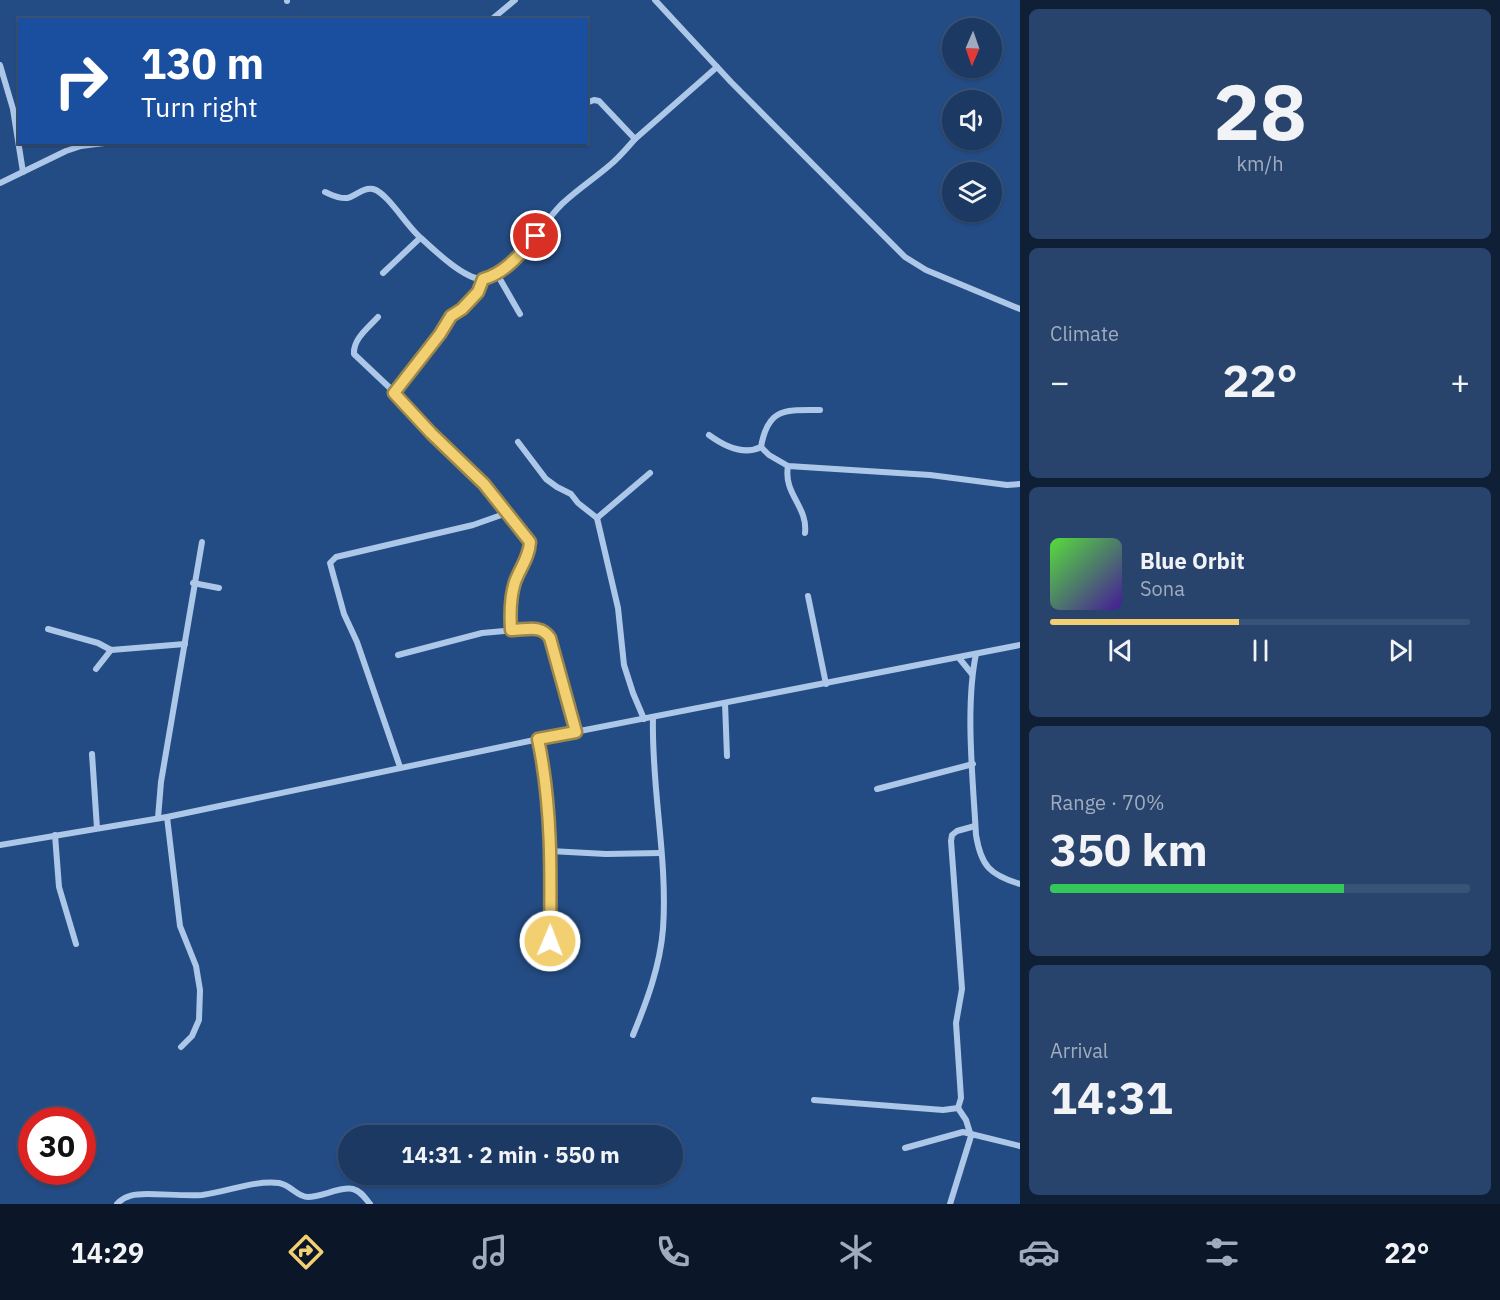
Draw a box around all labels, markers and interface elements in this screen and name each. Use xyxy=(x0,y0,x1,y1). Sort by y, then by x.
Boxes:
north arrow xyxy=(942,18,1002,78)
map controls xyxy=(942,18,1002,222)
text: 130 m xyxy=(141,36,264,91)
icon: right xyxy=(42,42,120,120)
text: 28 xyxy=(1213,60,1307,161)
text: Turn right xyxy=(141,89,258,124)
button: sound xyxy=(942,90,1002,150)
text: km/h xyxy=(1236,150,1284,177)
button: layers xyxy=(942,162,1002,222)
pin xyxy=(510,210,561,261)
icon: arrive xyxy=(519,219,552,252)
text: Climate xyxy=(1050,320,1119,347)
text: 22° xyxy=(1222,351,1298,409)
text: − xyxy=(1050,360,1070,403)
text: + xyxy=(1450,360,1470,403)
text: Blue Orbit xyxy=(1140,546,1245,575)
text: Sona xyxy=(1140,575,1185,602)
icon: previous xyxy=(1104,634,1137,667)
icon: pause xyxy=(1244,634,1277,667)
icon: next xyxy=(1384,634,1417,667)
text: Range · 70% xyxy=(1050,789,1165,816)
text: 350 km xyxy=(1050,820,1208,878)
position arrow xyxy=(518,909,582,973)
text: Arrival xyxy=(1050,1037,1108,1064)
text: 14:31 xyxy=(1050,1068,1173,1126)
speed limit sign: 30 xyxy=(18,1107,96,1185)
text: 14:31 · 2 min · 550 m xyxy=(401,1140,620,1169)
icon: directions xyxy=(285,1231,327,1273)
icon: music xyxy=(469,1231,511,1273)
icon: phone xyxy=(652,1231,694,1273)
icon: climate xyxy=(835,1231,877,1273)
icon: car xyxy=(1018,1231,1060,1273)
icon: filters xyxy=(1201,1231,1243,1273)
text: 14:29 xyxy=(71,1235,144,1270)
text: 22° xyxy=(1384,1235,1429,1270)

